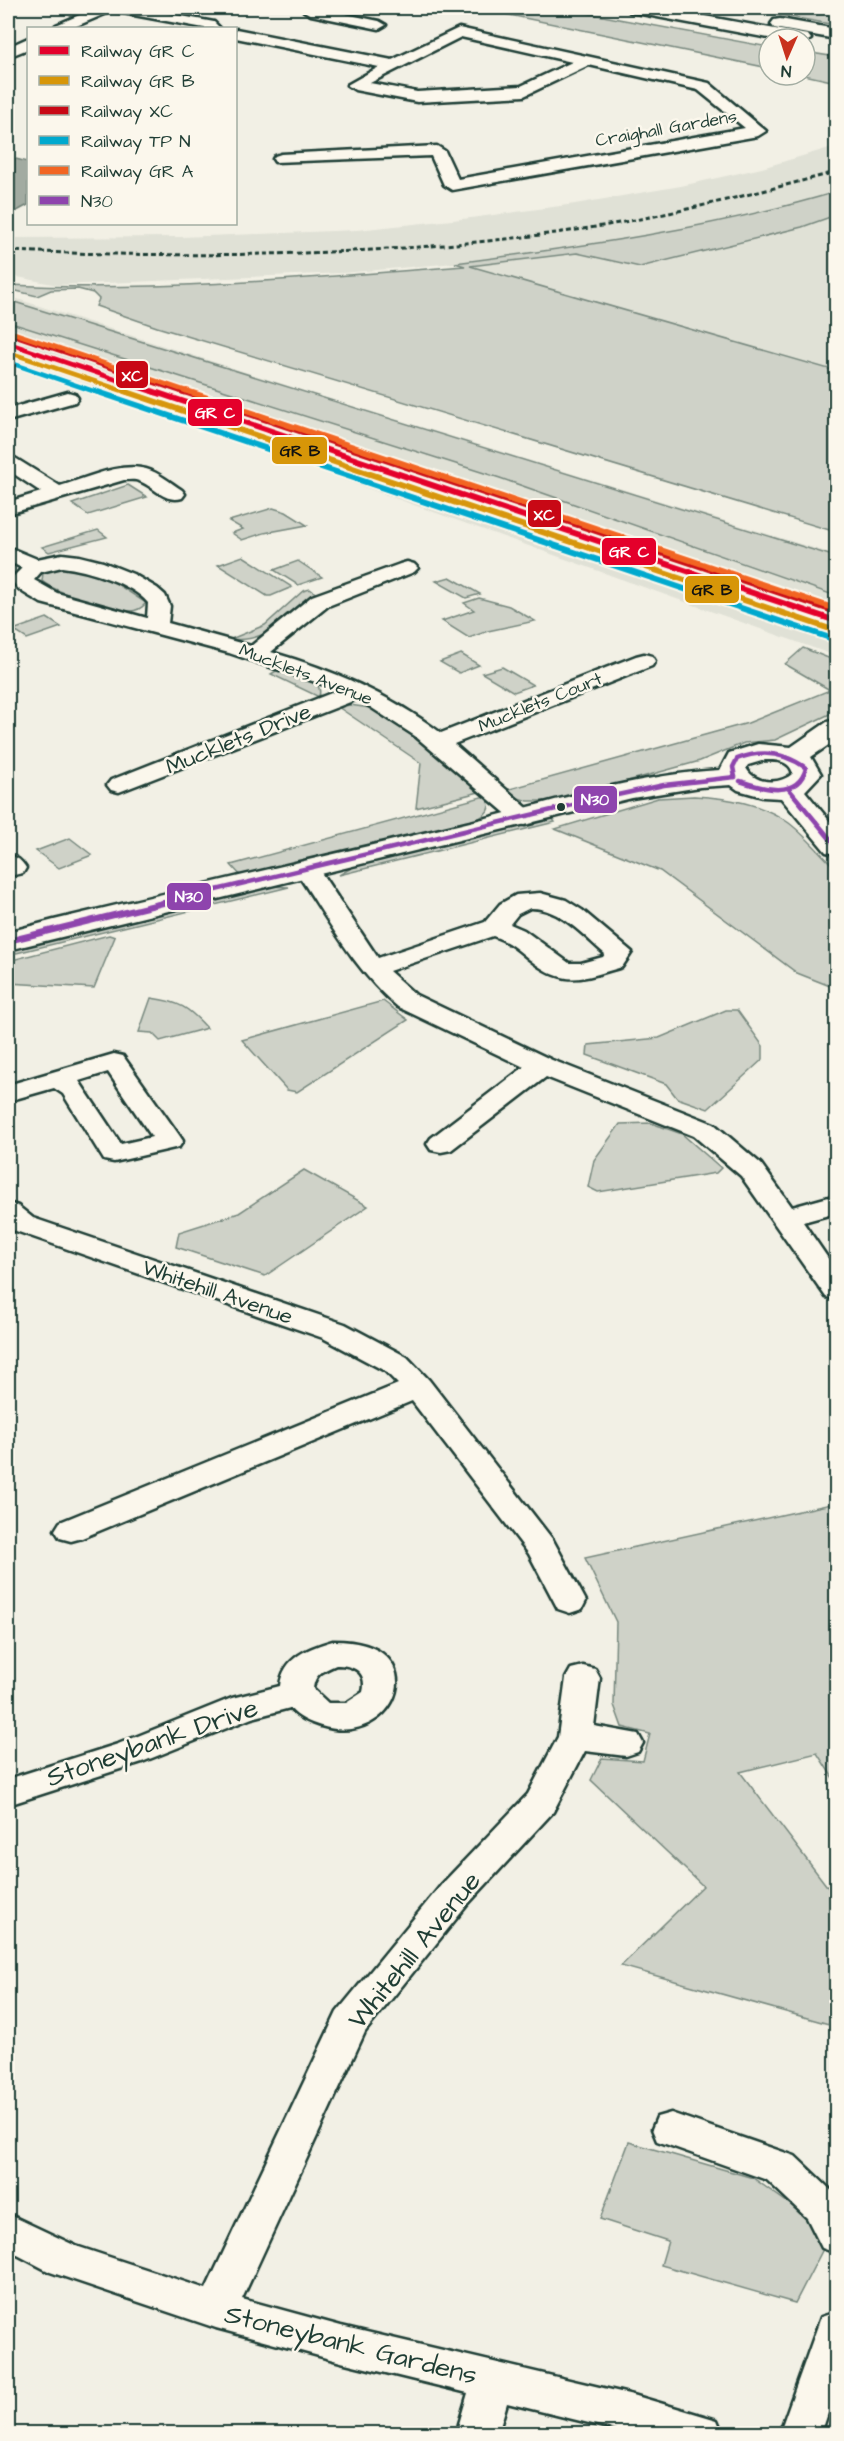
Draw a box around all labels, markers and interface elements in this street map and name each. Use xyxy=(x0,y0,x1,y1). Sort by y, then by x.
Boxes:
legend xyxy=(27,27,237,225)
north arrow xyxy=(757,27,817,87)
text: Railway GR C xyxy=(81,39,195,65)
text: N xyxy=(781,60,792,82)
text: Railway GR B xyxy=(81,69,195,95)
text: Railway XC xyxy=(81,99,173,125)
street label: Craighall Gardens xyxy=(593,104,739,154)
text: Railway TP N xyxy=(81,129,191,155)
text: Railway GR A xyxy=(81,159,194,185)
text: N30 xyxy=(81,189,113,214)
line badge: XC xyxy=(115,360,149,389)
text: XC xyxy=(122,365,143,387)
line badge: GR C xyxy=(187,398,243,427)
text: GR C xyxy=(195,402,236,424)
line badge: GR B xyxy=(271,436,328,465)
text: GR B xyxy=(280,440,321,462)
line badge: XC xyxy=(527,499,562,528)
text: XC xyxy=(534,504,555,526)
line badge: GR C xyxy=(601,537,657,566)
text: GR C xyxy=(609,541,650,563)
line badge: GR B xyxy=(684,575,740,604)
text: GR B xyxy=(692,579,733,601)
street label: Mucklets Avenue xyxy=(236,638,376,712)
street label: Mucklets Court xyxy=(474,666,607,739)
street label: Mucklets Drive xyxy=(161,696,316,783)
line badge: N30 xyxy=(573,785,618,814)
text: N30 xyxy=(581,789,609,811)
unlabelled marker xyxy=(555,801,567,813)
line badge: N30 xyxy=(166,882,212,911)
text: N30 xyxy=(175,886,203,908)
street label: Whitehill Avenue xyxy=(138,1252,297,1333)
street label: Stoneybank Drive xyxy=(42,1689,263,1798)
street label: Whitehill Avenue xyxy=(339,1864,490,2038)
street label: Stoneybank Gardens xyxy=(220,2295,481,2396)

